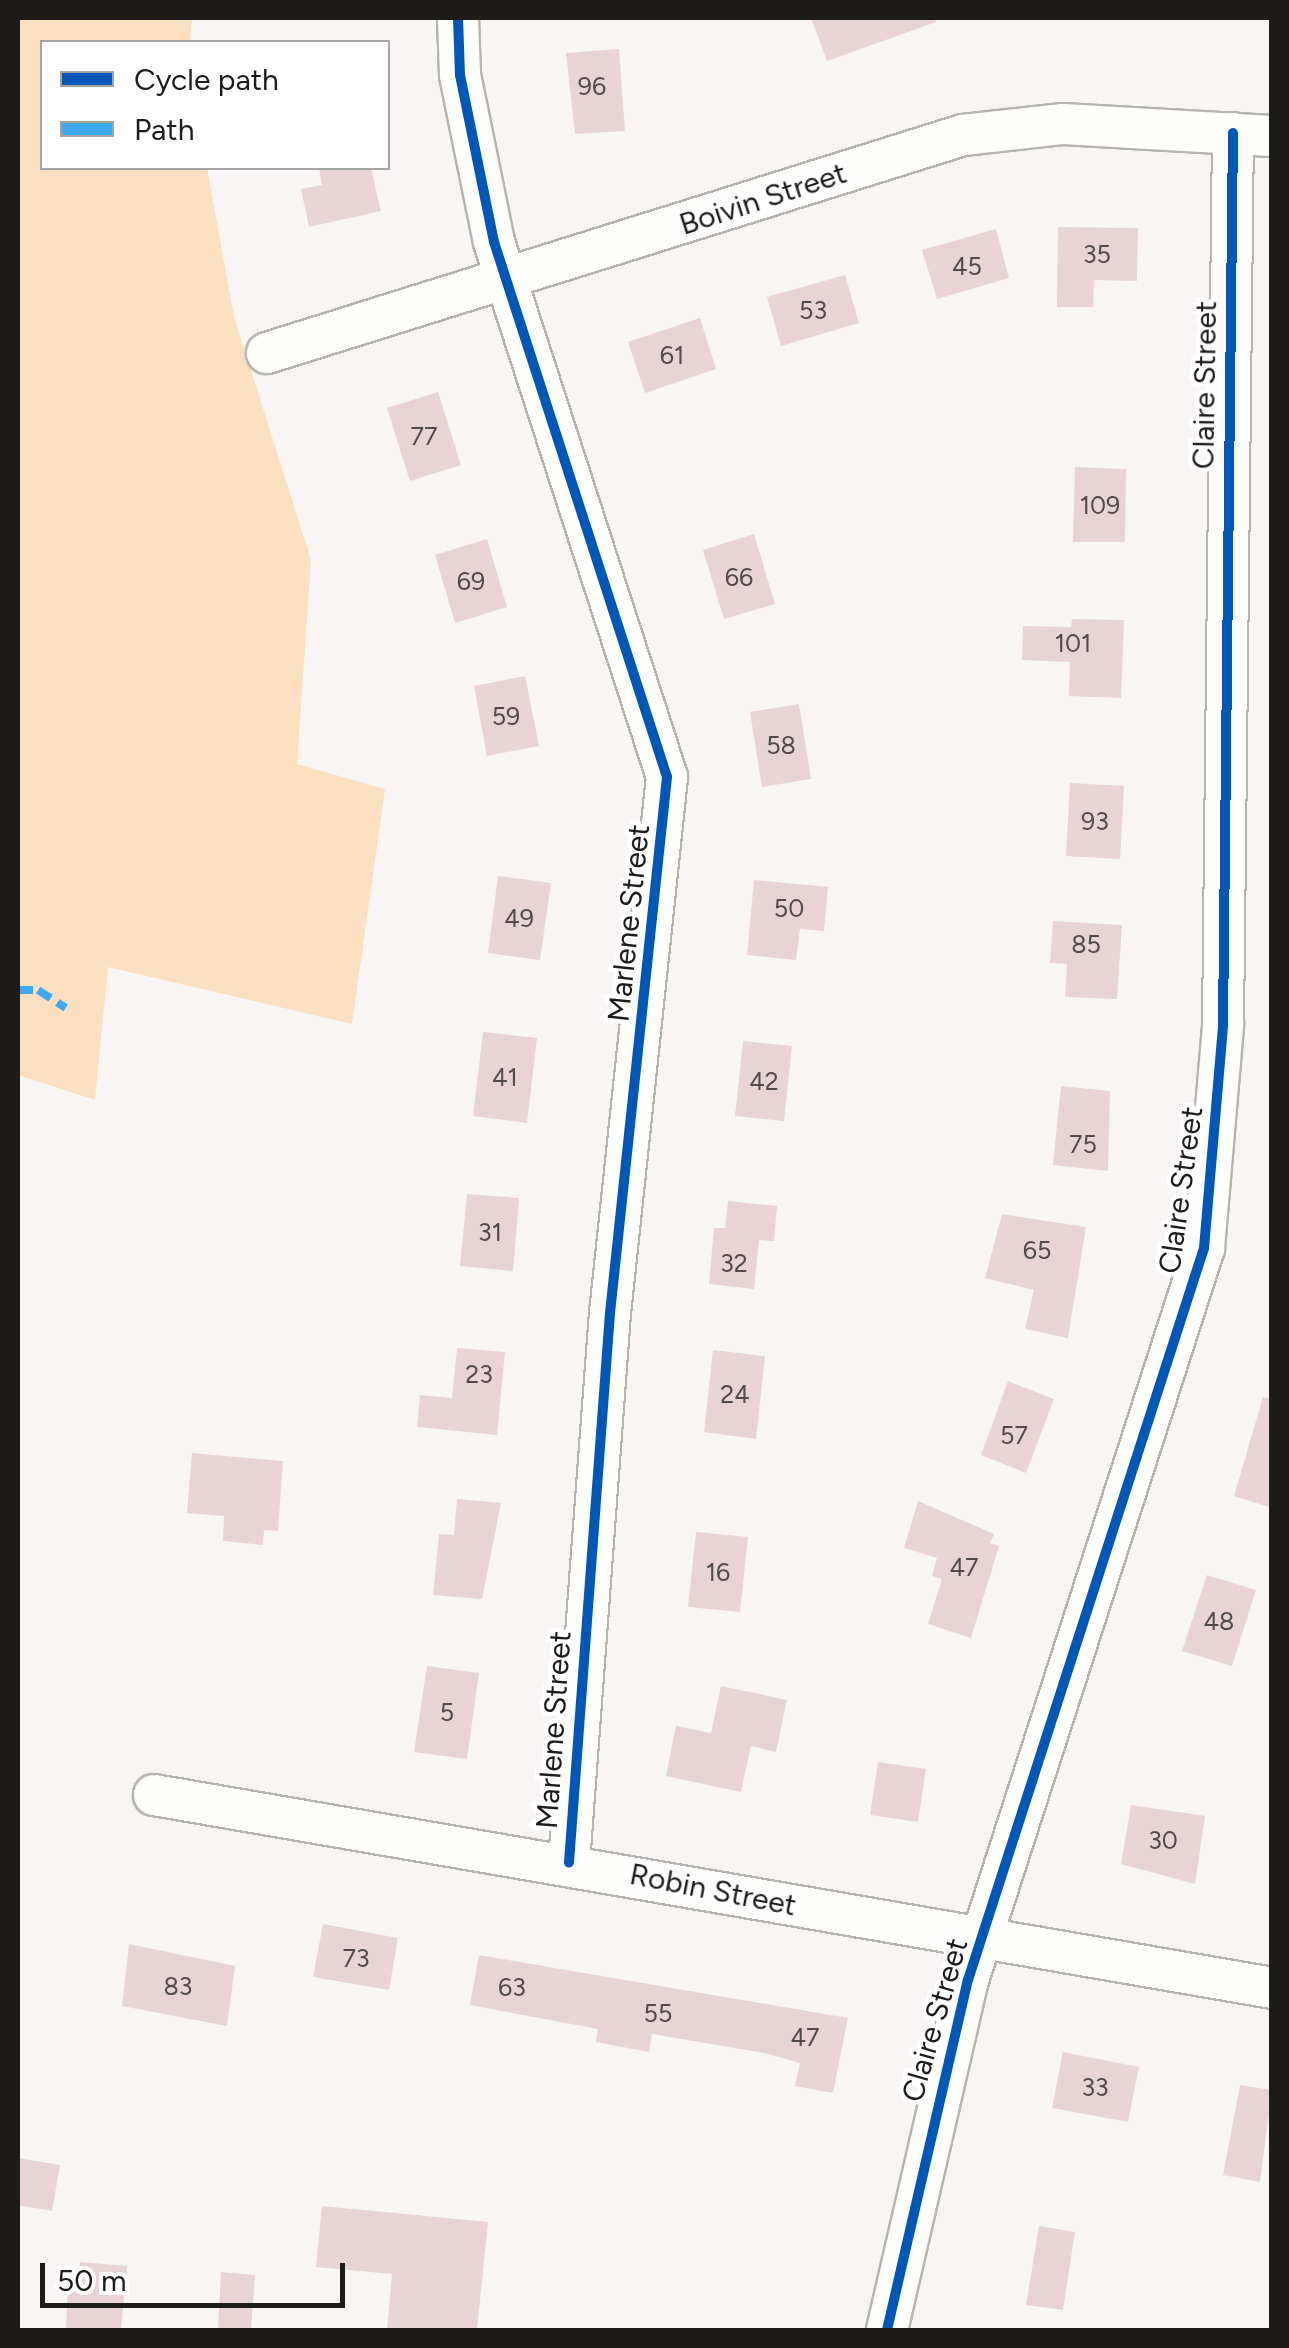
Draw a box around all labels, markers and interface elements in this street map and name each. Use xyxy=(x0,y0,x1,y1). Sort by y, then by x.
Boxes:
legend xyxy=(40,40,390,170)
text: Cycle path xyxy=(134,61,279,98)
house number: 96 xyxy=(578,71,606,101)
text: Path xyxy=(134,111,194,148)
street label: Boivin Street xyxy=(675,155,851,243)
house number: 35 xyxy=(1083,239,1111,269)
house number: 45 xyxy=(952,251,982,281)
house number: 53 xyxy=(799,295,827,325)
street label: Claire Street xyxy=(1186,300,1224,470)
house number: 61 xyxy=(660,340,684,370)
house number: 77 xyxy=(411,421,437,451)
house number: 109 xyxy=(1080,490,1120,520)
house number: 66 xyxy=(725,562,753,592)
house number: 69 xyxy=(457,566,485,596)
house number: 101 xyxy=(1055,628,1091,658)
house number: 59 xyxy=(492,701,520,731)
house number: 58 xyxy=(766,730,796,760)
house number: 93 xyxy=(1081,806,1109,836)
street label: Marlene Street xyxy=(601,822,657,1024)
house number: 50 xyxy=(774,893,804,923)
house number: 49 xyxy=(504,903,534,933)
house number: 85 xyxy=(1071,929,1101,959)
house number: 41 xyxy=(492,1062,518,1092)
house number: 42 xyxy=(749,1066,779,1096)
street label: Claire Street xyxy=(1151,1104,1211,1276)
house number: 75 xyxy=(1069,1129,1097,1159)
house number: 31 xyxy=(478,1217,502,1247)
house number: 65 xyxy=(1023,1235,1051,1265)
house number: 32 xyxy=(720,1248,748,1278)
house number: 23 xyxy=(465,1359,493,1389)
house number: 24 xyxy=(720,1379,750,1409)
house number: 57 xyxy=(1000,1420,1028,1450)
house number: 47 xyxy=(950,1552,978,1582)
house number: 16 xyxy=(706,1557,730,1587)
house number: 48 xyxy=(1204,1606,1234,1636)
street label: Marlene Street xyxy=(529,1630,579,1830)
house number: 5 xyxy=(440,1697,454,1727)
house number: 30 xyxy=(1148,1825,1178,1855)
street label: Robin Street xyxy=(627,1856,799,1924)
street label: Claire Street xyxy=(894,1934,976,2106)
house number: 73 xyxy=(342,1943,370,1973)
house number: 83 xyxy=(164,1971,192,2001)
house number: 63 xyxy=(498,1972,526,2002)
house number: 55 xyxy=(644,1998,672,2028)
house number: 47 xyxy=(791,2022,819,2052)
house number: 33 xyxy=(1081,2072,1109,2102)
scale bar xyxy=(45,2243,350,2305)
text: 50 m xyxy=(57,2262,126,2299)

